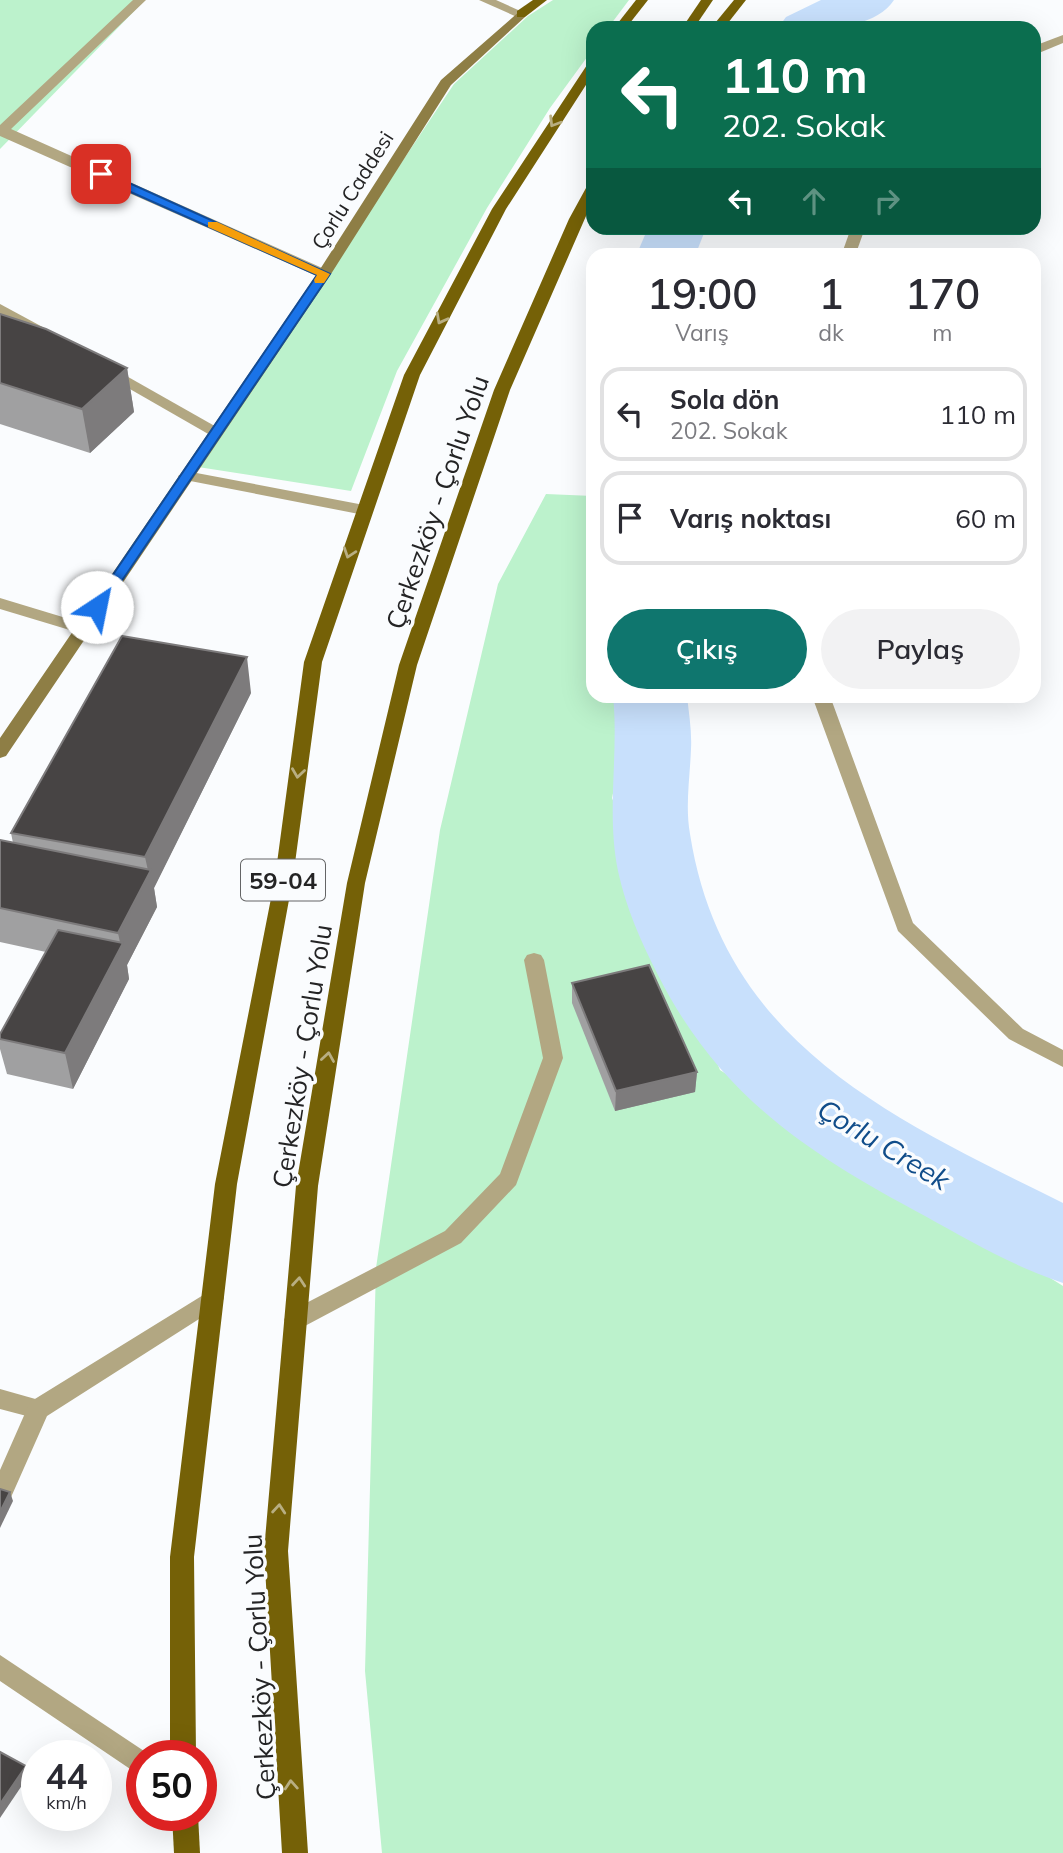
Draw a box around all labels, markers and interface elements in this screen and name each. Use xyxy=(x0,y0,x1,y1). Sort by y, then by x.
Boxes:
text: 110 m xyxy=(722,44,868,105)
icon: left xyxy=(607,49,698,140)
text: 202. Sokak xyxy=(722,105,885,145)
one-way arrow xyxy=(550,114,563,127)
street label: Çorlu Caddesi xyxy=(305,126,399,254)
pin xyxy=(71,144,131,204)
icon: arrive xyxy=(82,155,120,193)
icon: left xyxy=(722,182,760,220)
icon: ahead xyxy=(795,182,833,220)
icon: right xyxy=(868,182,906,220)
text: 19:00 xyxy=(647,267,758,320)
text: 1 xyxy=(818,267,844,320)
text: 170 xyxy=(905,267,980,320)
one-way arrow xyxy=(436,312,450,324)
text: Varış xyxy=(675,318,729,347)
text: dk xyxy=(818,318,844,347)
text: m xyxy=(932,318,953,347)
street label: Çerkezköy - Çorlu Yolu xyxy=(378,371,496,633)
text: Sola dön xyxy=(670,383,779,416)
icon: left xyxy=(611,395,649,433)
text: 110 m xyxy=(940,398,1016,431)
text: 202. Sokak xyxy=(670,416,787,445)
icon: arrive xyxy=(611,499,649,537)
text: Varış noktası xyxy=(670,502,831,535)
text: 60 m xyxy=(955,502,1016,535)
one-way arrow xyxy=(343,546,357,558)
position arrow xyxy=(60,570,134,644)
button: Çıkış xyxy=(607,609,807,689)
button: Paylaş xyxy=(821,609,1020,689)
one-way arrow xyxy=(290,767,305,779)
road number: 59-04 xyxy=(241,860,325,900)
street label: Çerkezköy - Çorlu Yolu xyxy=(265,922,339,1190)
one-way arrow xyxy=(320,1051,335,1063)
water label: Çorlu Creek xyxy=(811,1091,958,1198)
one-way arrow xyxy=(291,1277,306,1288)
one-way arrow xyxy=(271,1503,286,1514)
street label: Çerkezköy - Çorlu Yolu xyxy=(236,1533,282,1801)
speed limit sign: 50 xyxy=(126,1740,217,1831)
text: 44 xyxy=(45,1754,88,1798)
one-way arrow xyxy=(284,1779,299,1790)
text: km/h xyxy=(46,1791,87,1814)

